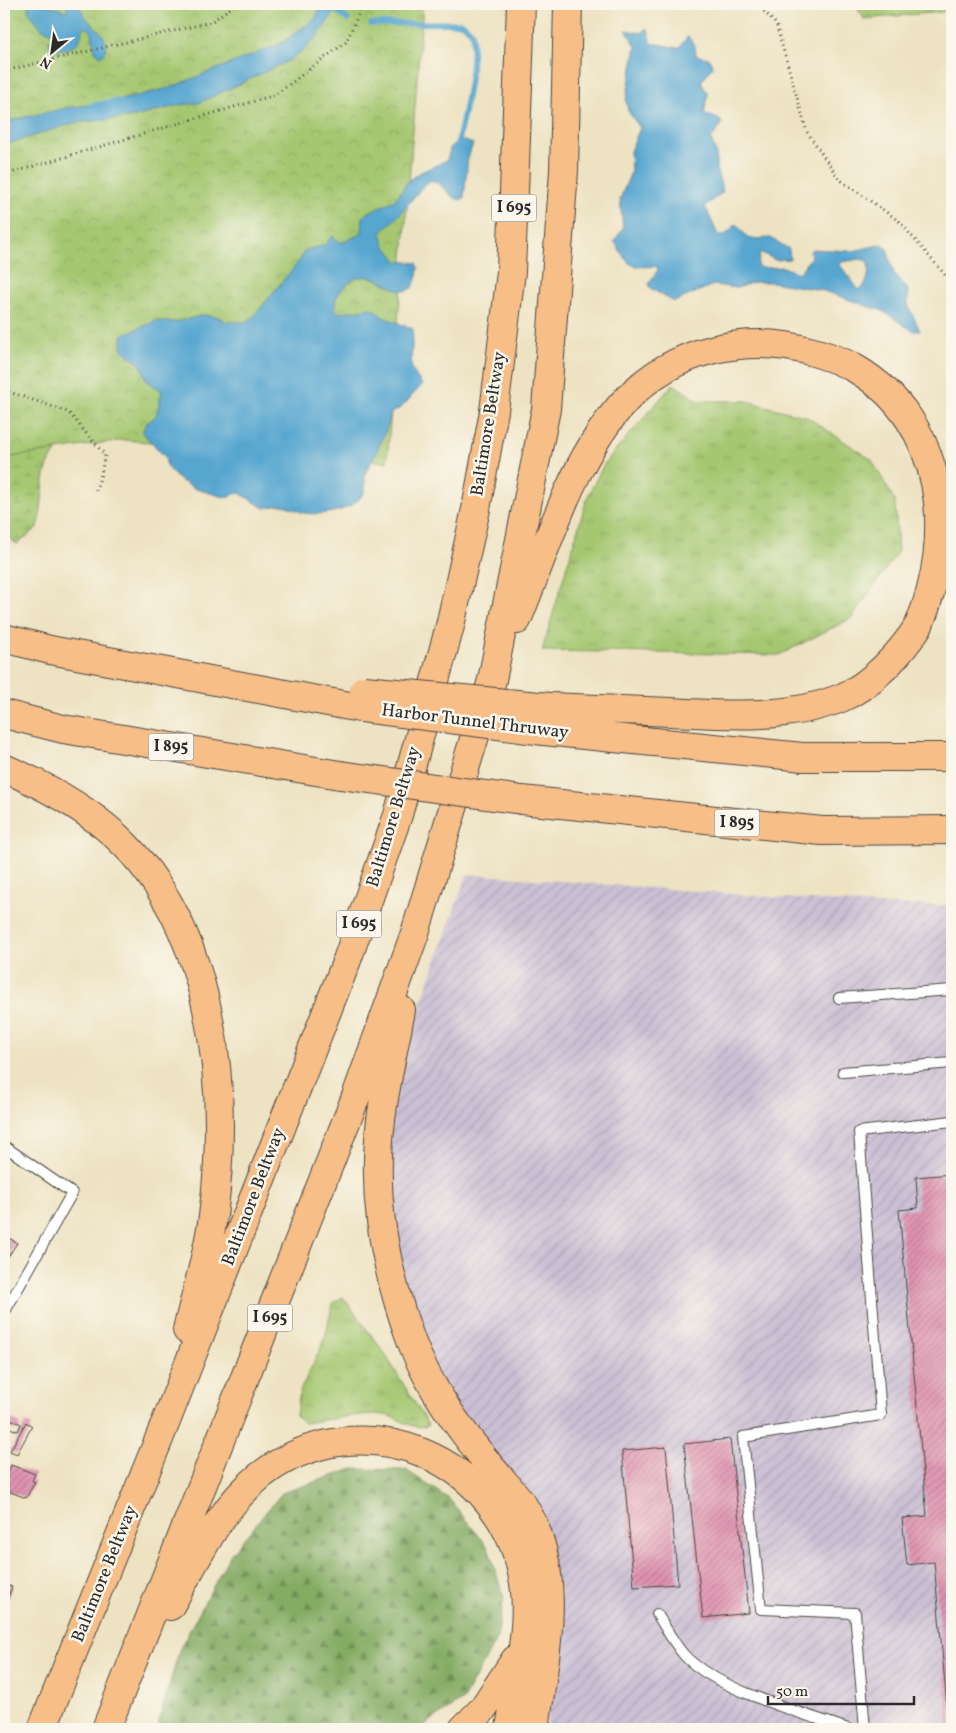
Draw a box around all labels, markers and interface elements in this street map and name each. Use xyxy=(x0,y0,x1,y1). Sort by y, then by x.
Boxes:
north arrow xyxy=(28,28,78,78)
text: N xyxy=(37,51,55,73)
road number: I 695 xyxy=(492,194,536,222)
street label: Baltimore Beltway xyxy=(465,350,513,498)
street label: Harbor Tunnel Thruway xyxy=(380,698,570,746)
road number: I 895 xyxy=(148,734,194,760)
street label: Baltimore Beltway xyxy=(361,743,427,890)
road number: I 895 xyxy=(714,810,760,836)
road number: I 695 xyxy=(336,911,382,938)
street label: Baltimore Beltway xyxy=(216,1124,292,1270)
road number: I 695 xyxy=(248,1305,292,1332)
street label: Baltimore Beltway xyxy=(66,1501,144,1646)
scale bar xyxy=(768,1673,915,1705)
text: 50 m xyxy=(776,1682,808,1703)

